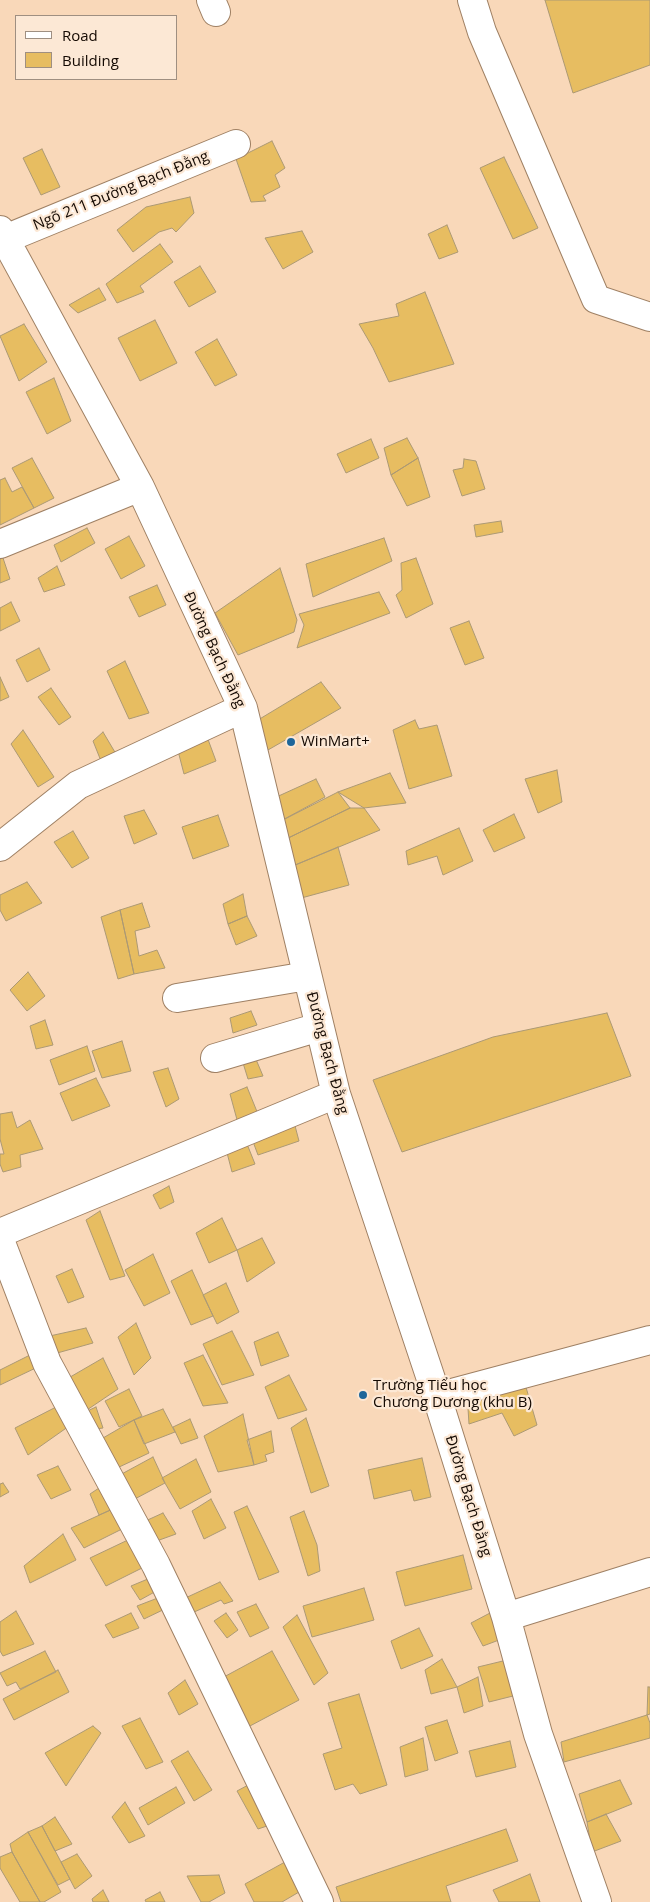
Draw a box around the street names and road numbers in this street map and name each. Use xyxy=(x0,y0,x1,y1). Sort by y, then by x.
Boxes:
street label: Ngõ 211 Đường Bạch Đằng xyxy=(30,147,212,235)
street label: Đường Bạch Đằng xyxy=(179,589,249,711)
street label: Đường Bạch Đằng xyxy=(302,990,352,1116)
street label: Đường Bạch Đằng xyxy=(441,1433,495,1559)

